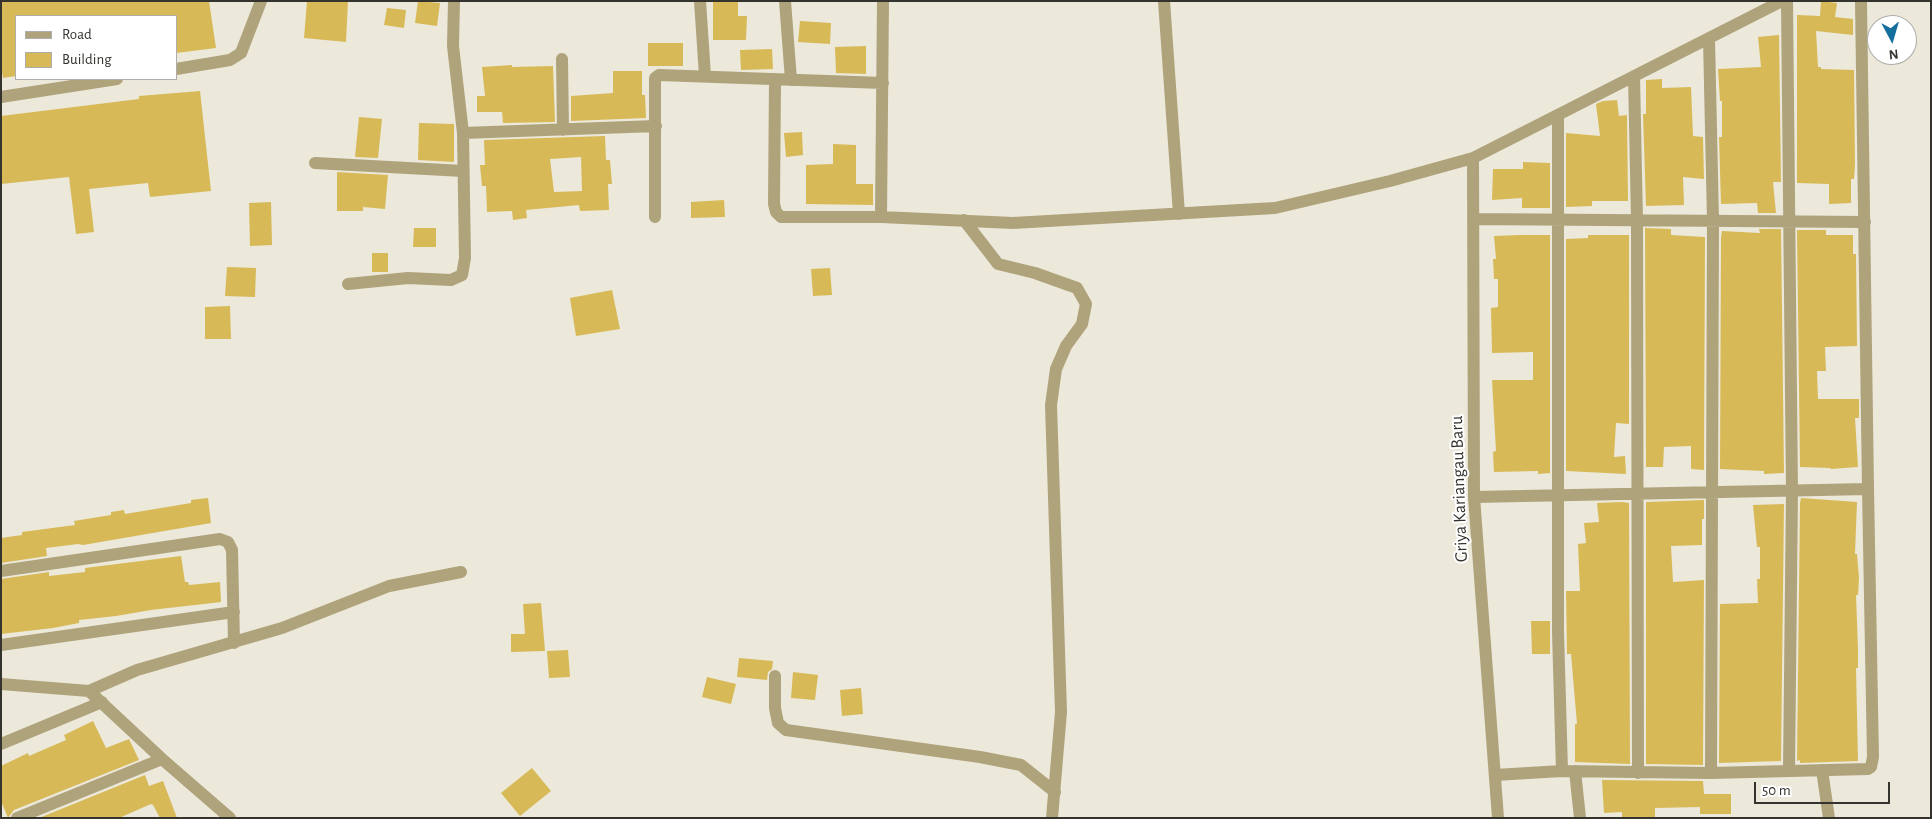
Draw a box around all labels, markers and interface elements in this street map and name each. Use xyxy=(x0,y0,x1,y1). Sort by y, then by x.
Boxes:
legend xyxy=(15,15,178,80)
north arrow xyxy=(1867,15,1917,65)
text: Road xyxy=(62,27,92,42)
text: N xyxy=(1888,46,1899,61)
text: Building xyxy=(62,52,112,67)
street label: Griya Kariangau Baru xyxy=(1446,415,1472,563)
scale bar xyxy=(1757,772,1893,804)
text: 50 m xyxy=(1762,783,1791,798)

